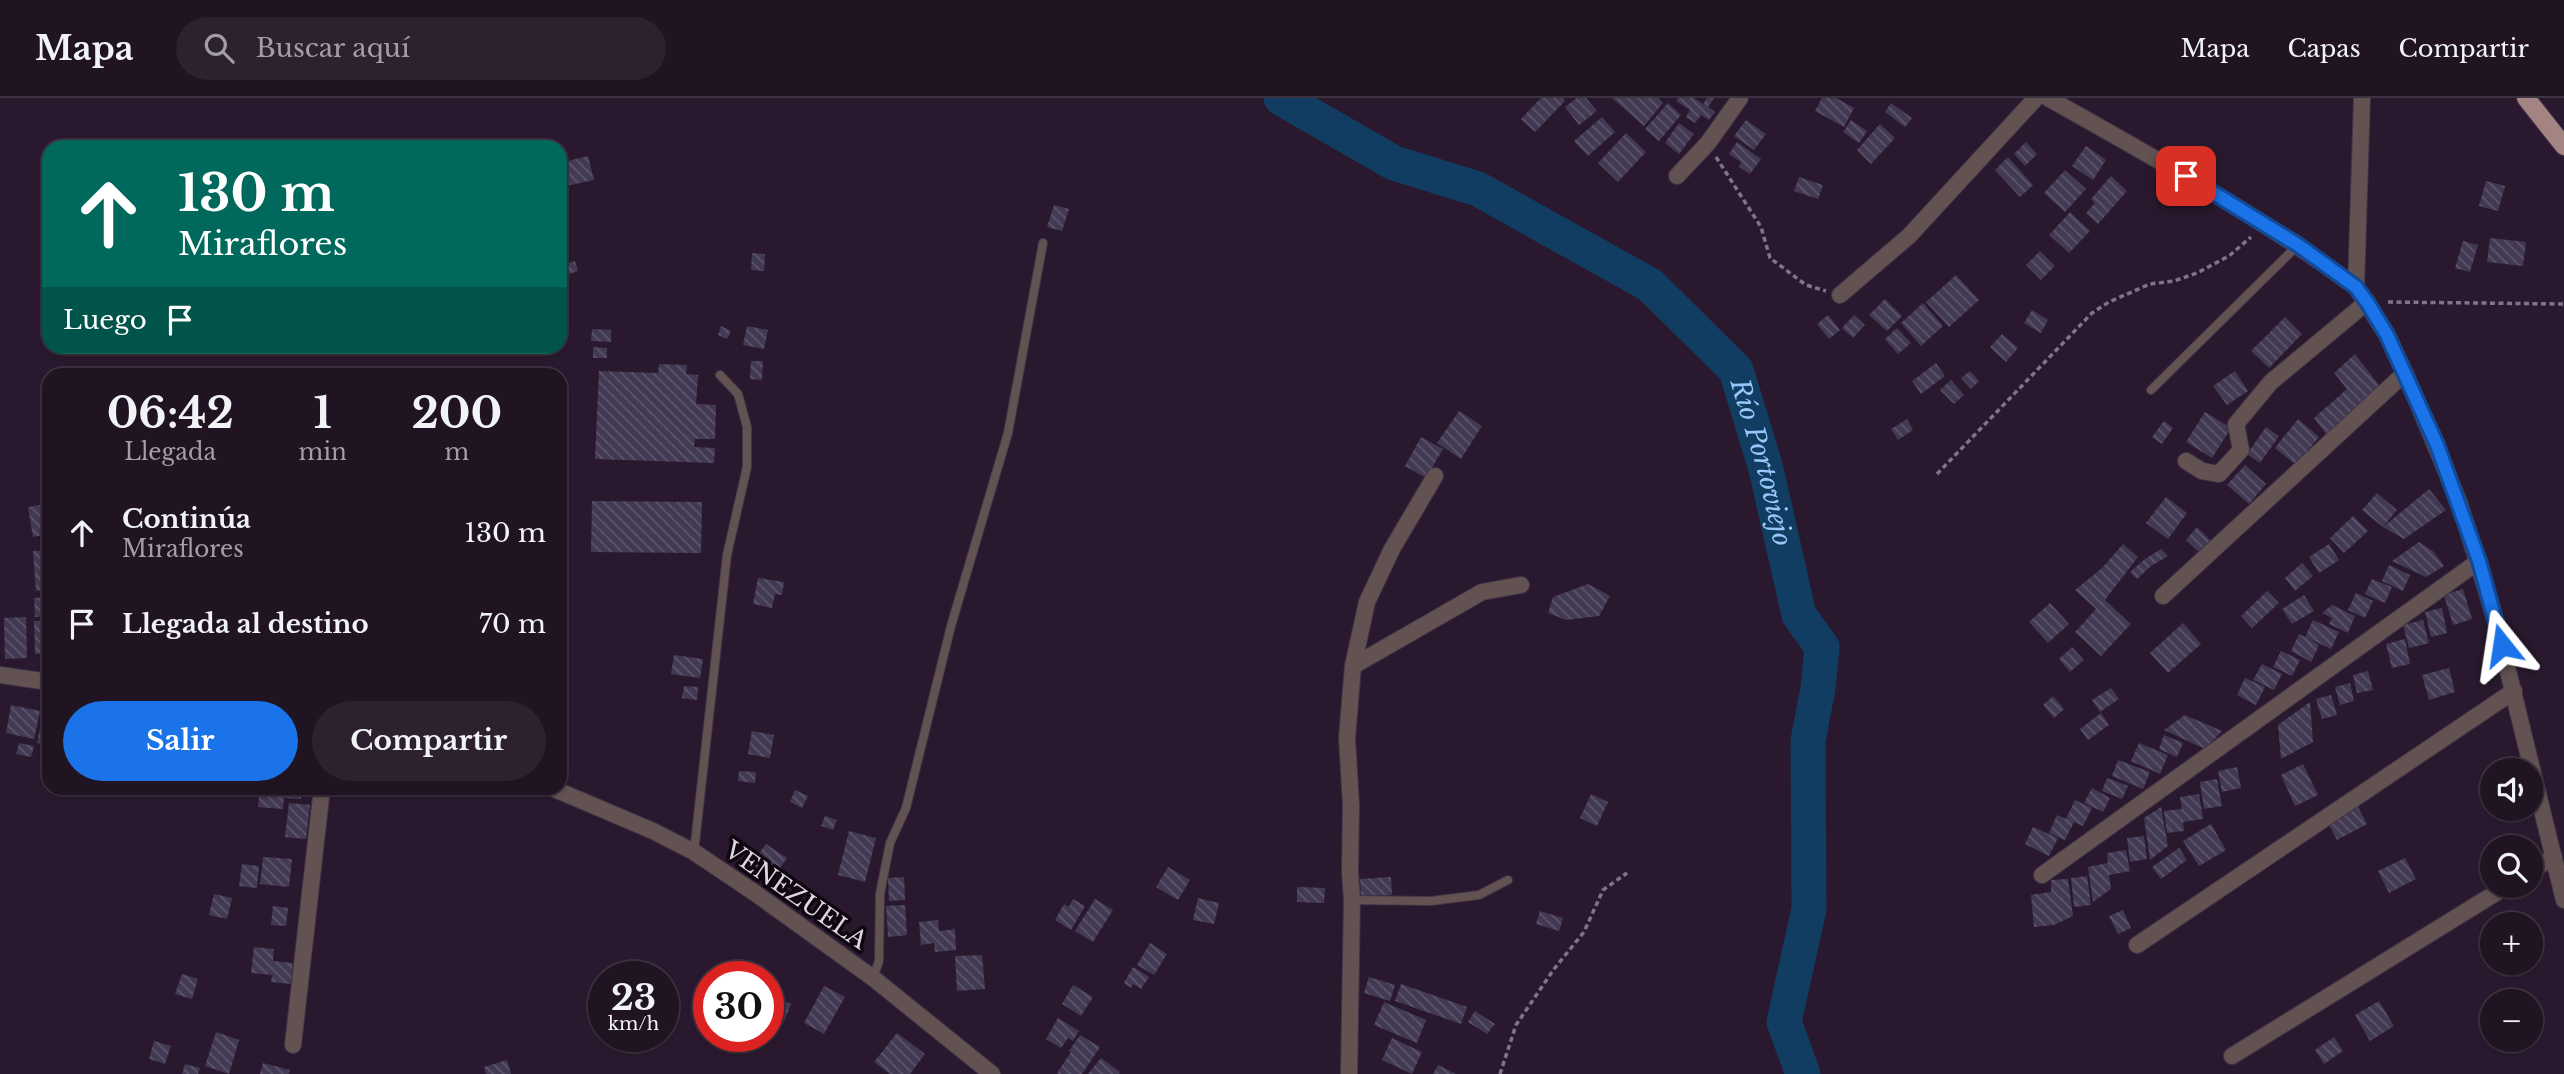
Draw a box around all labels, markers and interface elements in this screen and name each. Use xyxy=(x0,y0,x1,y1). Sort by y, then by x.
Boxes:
search box xyxy=(176,17,666,80)
text: Mapa xyxy=(35,28,134,69)
icon: search xyxy=(200,29,238,67)
text: Buscar aquí xyxy=(256,32,410,64)
text: Mapa xyxy=(2180,34,2250,63)
text: Capas xyxy=(2288,34,2361,63)
text: Compartir xyxy=(2399,34,2529,63)
pin xyxy=(2156,146,2216,206)
icon: arrive xyxy=(2167,157,2205,195)
text: 130 m xyxy=(178,163,335,224)
icon: ahead xyxy=(63,168,154,259)
text: Miraflores xyxy=(178,224,347,264)
icon: arrive xyxy=(161,301,199,339)
text: Luego xyxy=(63,304,147,336)
water label: Río Portoviejo xyxy=(1723,374,1799,549)
text: 06:42 xyxy=(107,387,234,439)
text: 1 xyxy=(314,387,332,439)
text: 200 xyxy=(412,387,502,439)
text: Llegada xyxy=(124,438,216,466)
text: min xyxy=(299,438,347,466)
text: m xyxy=(445,438,469,466)
text: Continúa xyxy=(122,503,251,535)
icon: ahead xyxy=(63,514,101,552)
text: 130 m xyxy=(464,517,546,549)
text: Miraflores xyxy=(122,535,244,563)
icon: arrive xyxy=(63,605,101,643)
text: Llegada al destino xyxy=(122,608,369,640)
text: 70 m xyxy=(479,608,546,640)
position arrow xyxy=(2465,608,2539,682)
button: Salir xyxy=(63,701,298,781)
button: Compartir xyxy=(312,701,546,781)
map controls xyxy=(2480,758,2543,1052)
button: sound xyxy=(2480,758,2543,821)
street label: VENEZUELA xyxy=(718,834,873,955)
button: search xyxy=(2480,835,2543,898)
button: + xyxy=(2480,912,2543,975)
speed limit sign: 30 xyxy=(693,961,784,1052)
text: 23 xyxy=(611,976,656,1019)
button: − xyxy=(2480,989,2543,1052)
text: km/h xyxy=(608,1013,659,1035)

